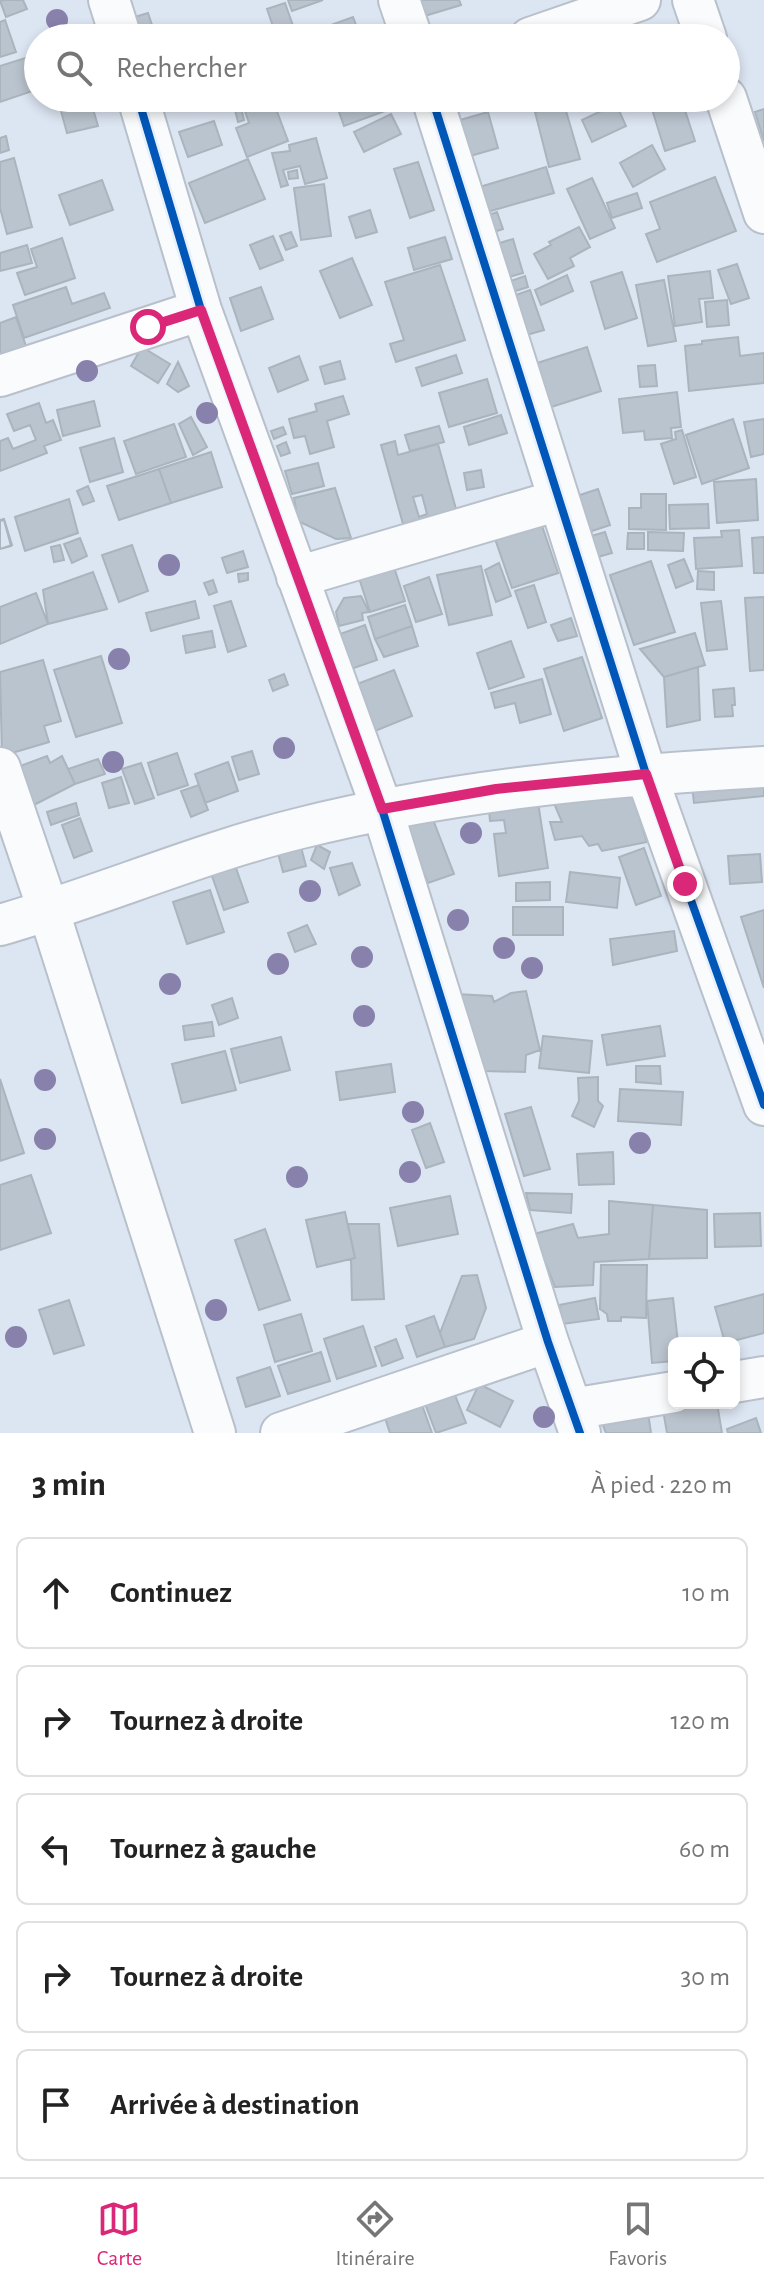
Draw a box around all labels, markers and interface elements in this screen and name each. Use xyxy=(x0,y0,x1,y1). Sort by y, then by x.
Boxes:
search box xyxy=(24,24,740,112)
icon: search xyxy=(52,46,96,90)
text: Rechercher xyxy=(116,53,247,83)
route start xyxy=(130,309,166,345)
route end xyxy=(667,866,703,902)
map controls xyxy=(668,1337,740,1409)
button: locate xyxy=(668,1337,740,1409)
text: 3 min xyxy=(32,1468,106,1502)
text: À pied · 220 m xyxy=(591,1472,732,1498)
icon: ahead xyxy=(34,1571,78,1615)
text: Continuez xyxy=(110,1578,232,1608)
text: 10 m xyxy=(682,1580,730,1606)
icon: right xyxy=(34,1699,78,1743)
text: Tournez à droite xyxy=(110,1706,303,1736)
text: 120 m xyxy=(670,1708,730,1734)
icon: left xyxy=(34,1827,78,1871)
text: Tournez à gauche xyxy=(110,1834,317,1864)
text: 60 m xyxy=(679,1836,730,1862)
icon: right xyxy=(34,1955,78,1999)
text: Tournez à droite xyxy=(110,1962,303,1992)
text: 30 m xyxy=(680,1964,730,1990)
icon: arrive xyxy=(34,2083,78,2127)
text: Arrivée à destination xyxy=(110,2090,360,2120)
tab: Carte xyxy=(97,2197,142,2271)
tab: Itinéraire xyxy=(336,2197,415,2271)
tab: Favoris xyxy=(608,2197,667,2271)

